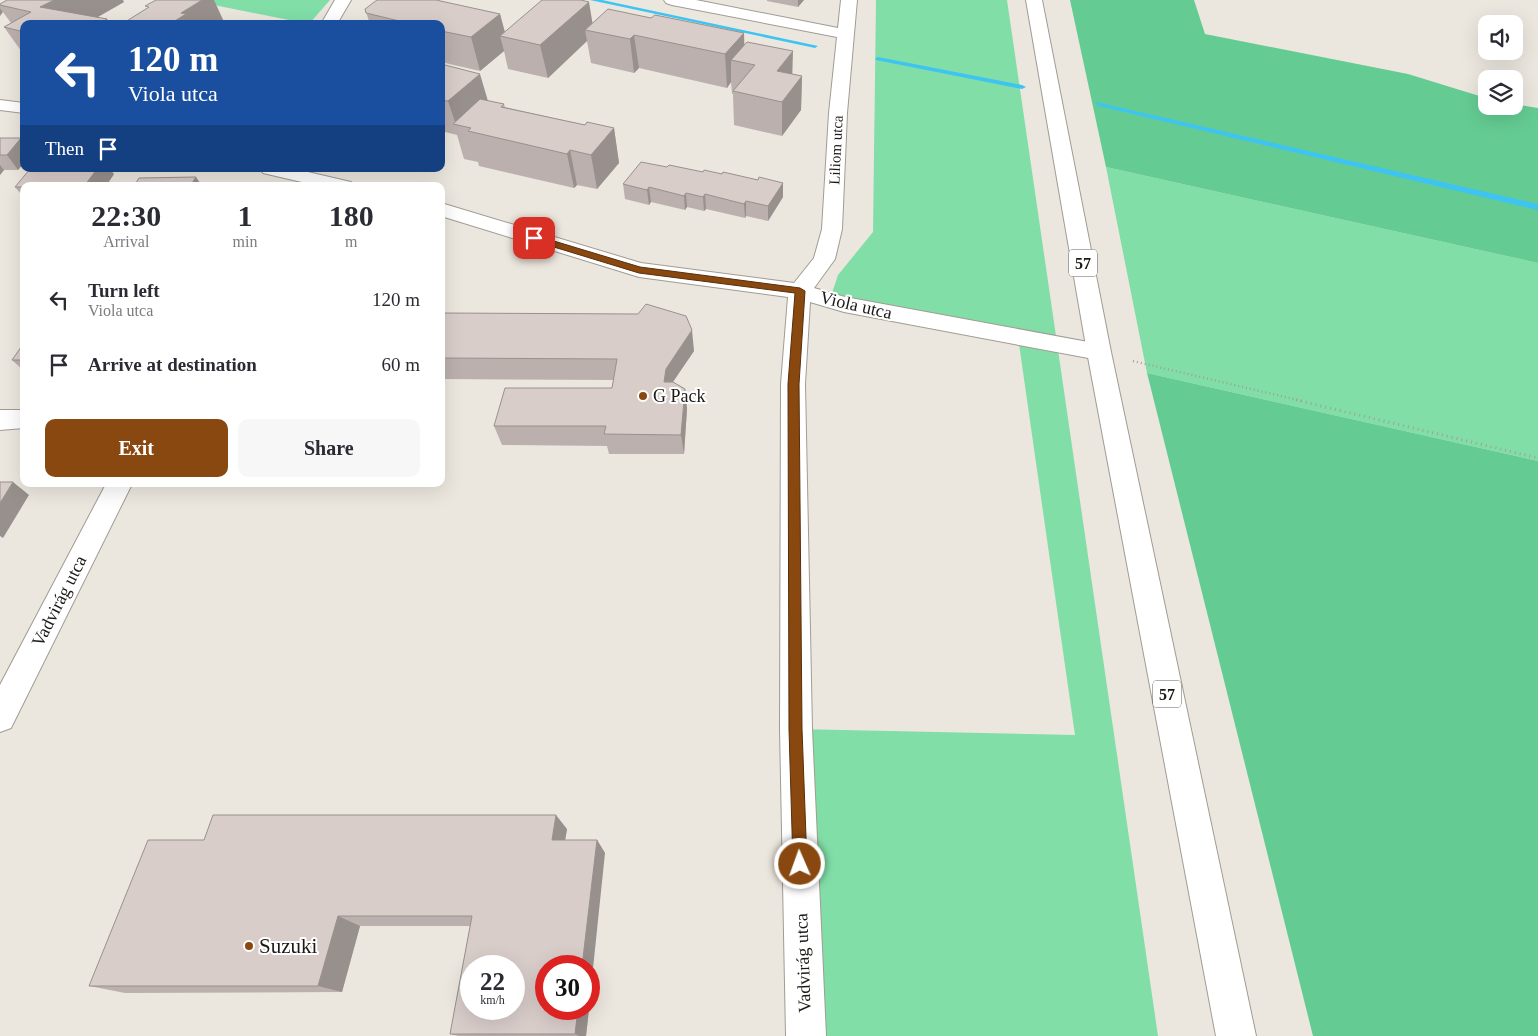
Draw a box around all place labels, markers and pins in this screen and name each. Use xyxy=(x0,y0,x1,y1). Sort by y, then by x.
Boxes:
pin xyxy=(513,217,555,259)
place label: G Pack xyxy=(653,386,706,406)
marker: G Pack xyxy=(637,390,649,402)
place label: Suzuki xyxy=(259,934,318,958)
marker: Suzuki xyxy=(243,940,255,952)

